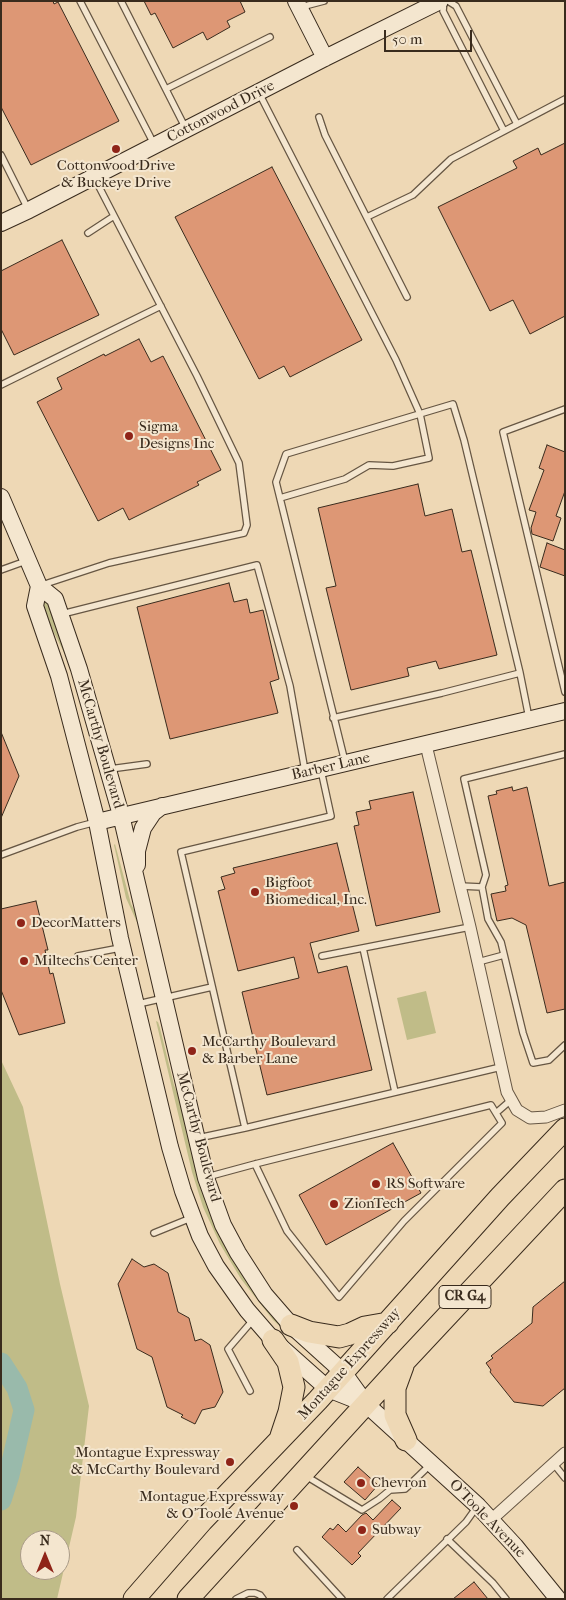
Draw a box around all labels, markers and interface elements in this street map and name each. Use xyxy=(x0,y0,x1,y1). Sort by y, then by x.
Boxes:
scale bar xyxy=(386,20,474,52)
text: 50 m xyxy=(392,30,422,48)
street label: Cottonwood Drive xyxy=(164,77,278,147)
marker: Cottonwood Drive & Buckeye Drive xyxy=(110,143,122,155)
place label: Cottonwood Drive & Buckeye Drive xyxy=(57,157,175,192)
place label: Sigma Designs Inc xyxy=(139,418,214,453)
marker: Sigma Designs Inc xyxy=(123,430,135,442)
street label: McCarthy Boulevard xyxy=(73,677,127,811)
street label: Barber Lane xyxy=(290,749,372,785)
place label: Bigfoot Biomedical, Inc. xyxy=(265,874,367,909)
marker: Bigfoot Biomedical, Inc. xyxy=(249,886,261,898)
place label: DecorMatters xyxy=(31,914,121,932)
marker: DecorMatters xyxy=(15,917,27,929)
place label: Miltechs Center xyxy=(34,952,138,970)
marker: Miltechs Center xyxy=(18,955,30,967)
place label: McCarthy Boulevard & Barber Lane xyxy=(202,1033,336,1068)
marker: McCarthy Boulevard & Barber Lane xyxy=(186,1045,198,1057)
street label: McCarthy Boulevard xyxy=(172,1070,224,1204)
place label: RS Software xyxy=(386,1175,465,1193)
marker: RS Software xyxy=(370,1178,382,1190)
place label: ZionTech xyxy=(344,1195,405,1213)
marker: ZionTech xyxy=(328,1198,340,1210)
road number: CR G4 xyxy=(439,1285,491,1308)
street label: Montague Expressway xyxy=(295,1304,405,1424)
place label: Montague Expressway & McCarthy Boulevard xyxy=(71,1444,220,1479)
marker: Montague Expressway & McCarthy Boulevard xyxy=(224,1456,236,1468)
place label: Chevron xyxy=(371,1474,427,1492)
street label: O’Toole Avenue xyxy=(445,1476,529,1562)
marker: Chevron xyxy=(355,1477,367,1489)
place label: Montague Expressway & O'Toole Avenue xyxy=(139,1488,284,1523)
marker: Montague Expressway & O'Toole Avenue xyxy=(288,1500,300,1512)
place label: Subway xyxy=(372,1521,421,1539)
marker: Subway xyxy=(356,1524,368,1536)
north arrow xyxy=(20,1530,70,1580)
text: N xyxy=(40,1532,50,1549)

